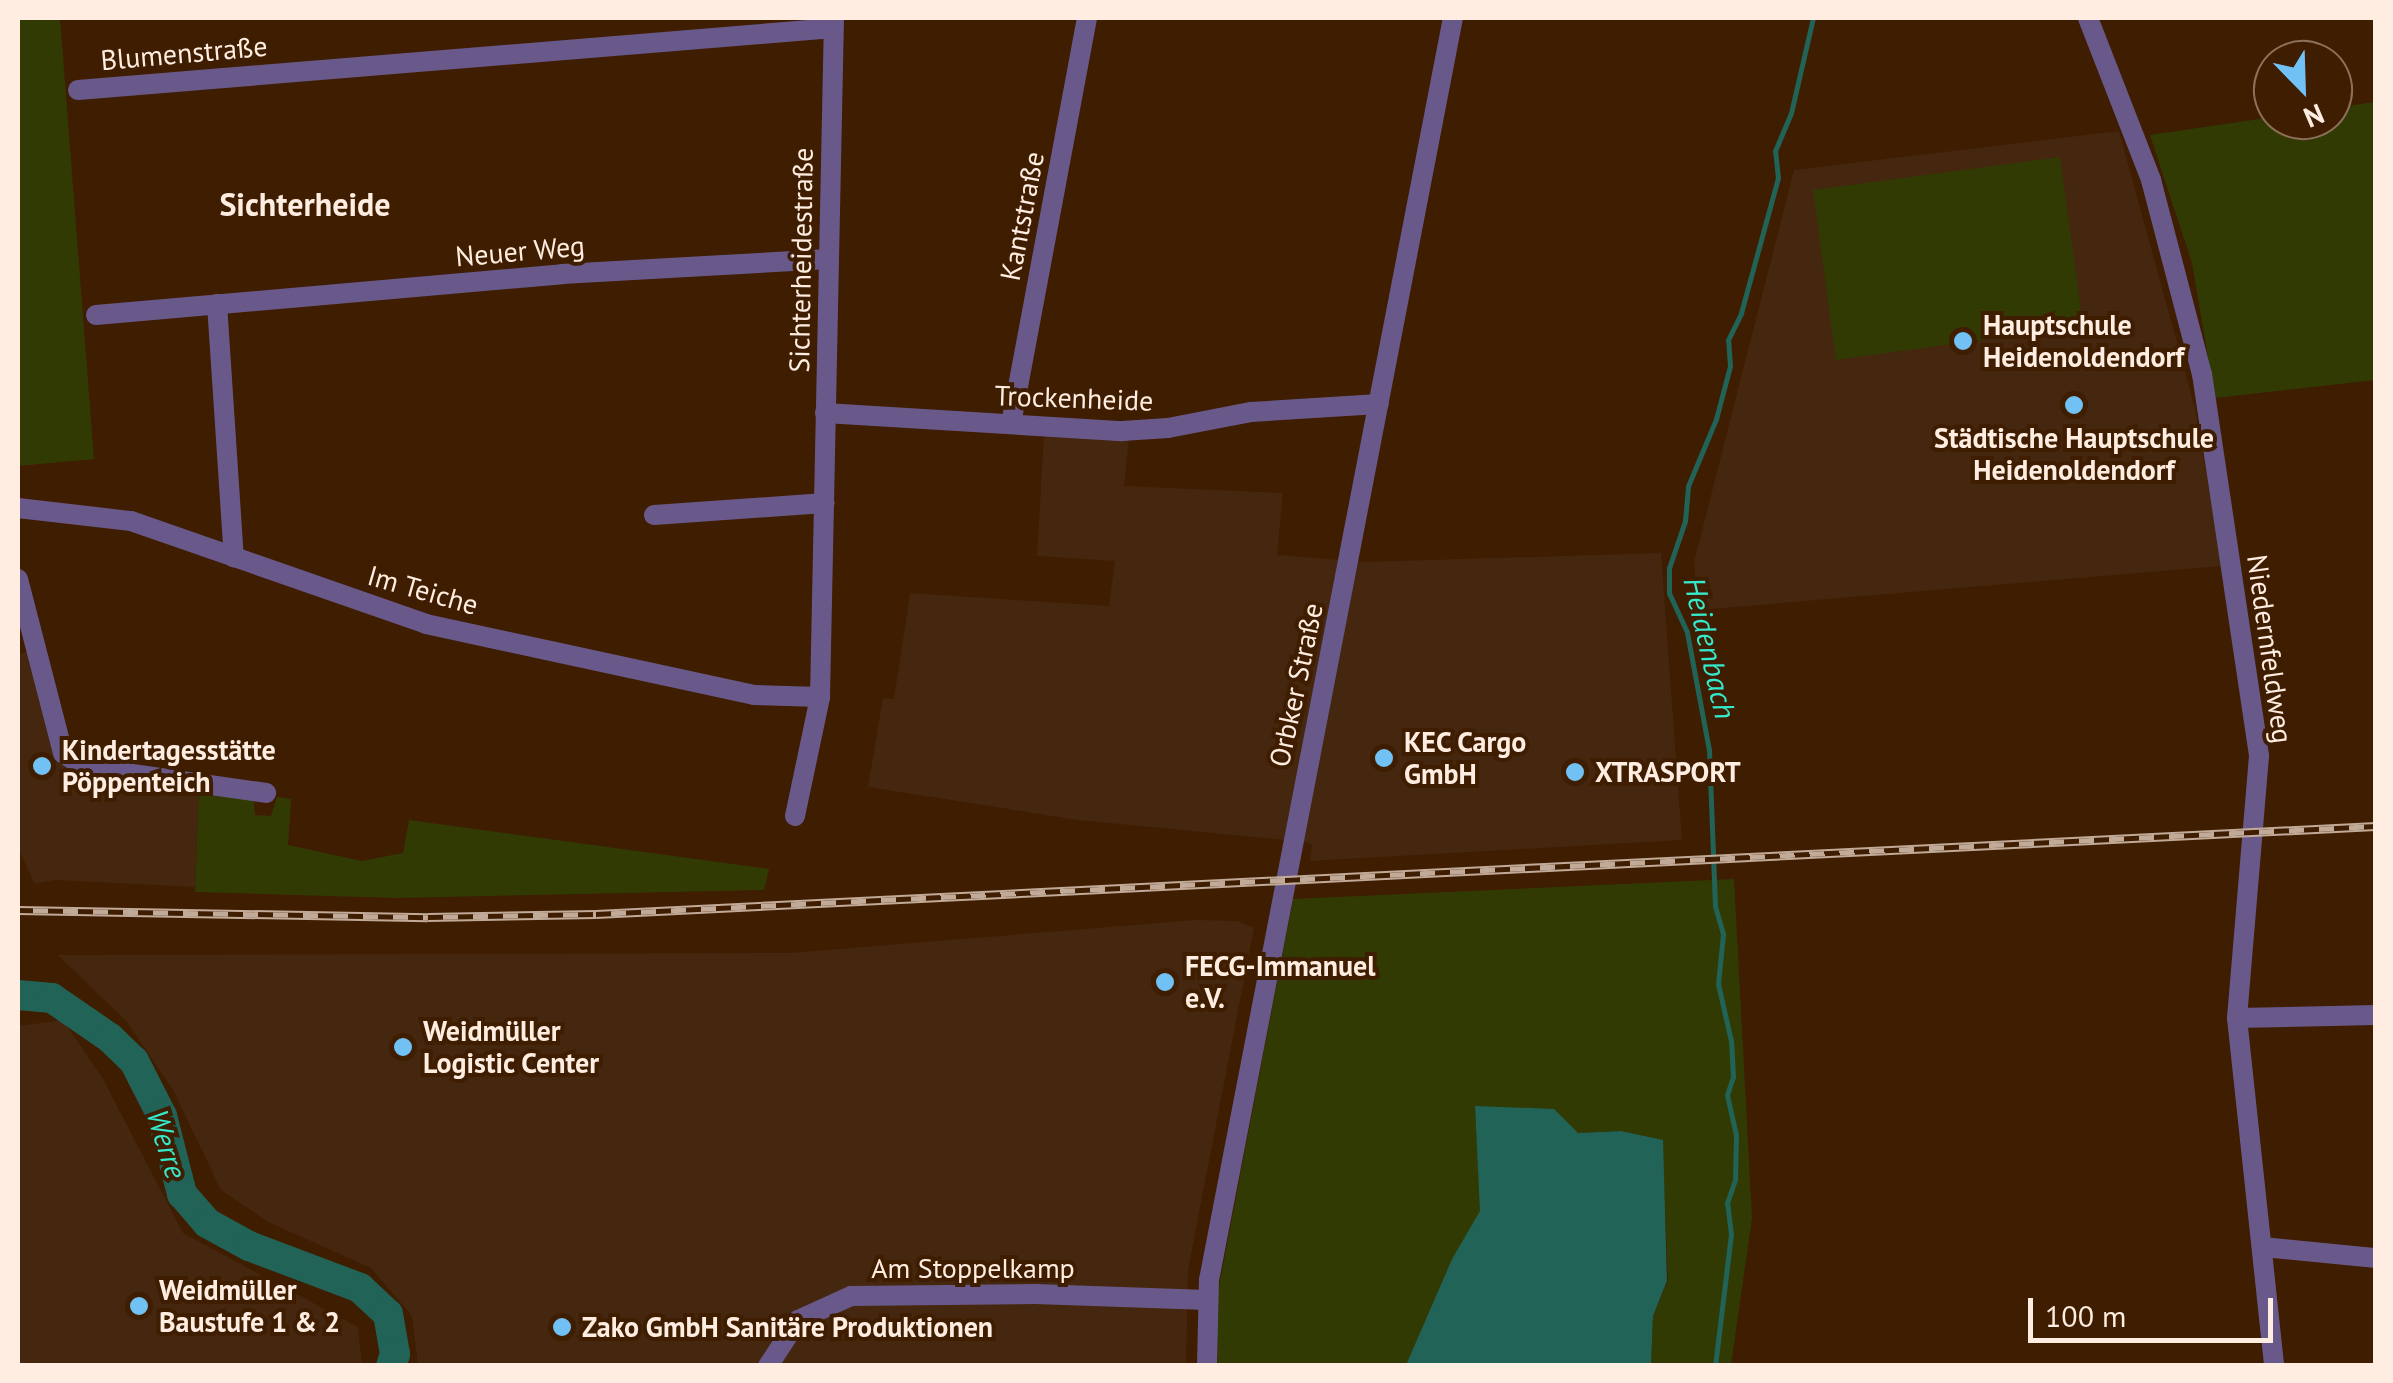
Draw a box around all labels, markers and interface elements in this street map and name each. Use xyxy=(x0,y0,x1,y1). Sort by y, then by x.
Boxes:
street label: Blumenstraße xyxy=(99,29,269,77)
north arrow xyxy=(2253,40,2353,140)
text: N xyxy=(2298,96,2330,137)
street label: Sichterheidestraße xyxy=(782,147,820,373)
street label: Kantstraße xyxy=(993,149,1051,283)
district label: Sichterheide xyxy=(219,185,391,223)
street label: Neuer Weg xyxy=(454,229,586,273)
place label: Hauptschule Heidenoldendorf xyxy=(1983,308,2184,374)
marker: Hauptschule Heidenoldendorf xyxy=(1952,330,1974,352)
street label: Trockenheide xyxy=(994,378,1154,418)
marker: Städtische Hauptschule Heidenoldendorf xyxy=(2063,394,2085,416)
place label: Städtische Hauptschule Heidenoldendorf xyxy=(1934,421,2214,487)
street label: Niedernfeldweg xyxy=(2240,553,2300,745)
street label: Im Teiche xyxy=(363,558,483,622)
water label: Heidenbach xyxy=(1676,574,1744,722)
street label: Orbker Straße xyxy=(1262,600,1330,770)
place label: KEC Cargo GmbH xyxy=(1404,725,1528,791)
place label: Kindertagesstätte Pöppenteich xyxy=(62,733,276,799)
marker: KEC Cargo GmbH xyxy=(1373,747,1395,769)
marker: Kindertagesstätte Pöppenteich xyxy=(31,755,53,777)
place label: XTRASPORT xyxy=(1595,755,1741,789)
marker: XTRASPORT xyxy=(1564,761,1586,783)
place label: FECG-Immanuel e.V. xyxy=(1185,949,1375,1015)
marker: FECG-Immanuel e.V. xyxy=(1154,971,1176,993)
place label: Weidmüller Logistic Center xyxy=(423,1014,600,1080)
marker: Weidmüller Logistic Center xyxy=(392,1036,414,1058)
water label: Werre xyxy=(140,1105,194,1183)
street label: Am Stoppelkamp xyxy=(871,1251,1075,1285)
place label: Weidmüller Baustufe 1 & 2 xyxy=(159,1273,340,1339)
scale bar xyxy=(2033,1278,2278,1340)
marker: Weidmüller Baustufe 1 & 2 xyxy=(128,1295,150,1317)
text: 100 m xyxy=(2045,1296,2126,1335)
place label: Zako GmbH Sanitäre Produktionen xyxy=(582,1310,993,1344)
marker: Zako GmbH Sanitäre Produktionen xyxy=(551,1316,573,1338)

